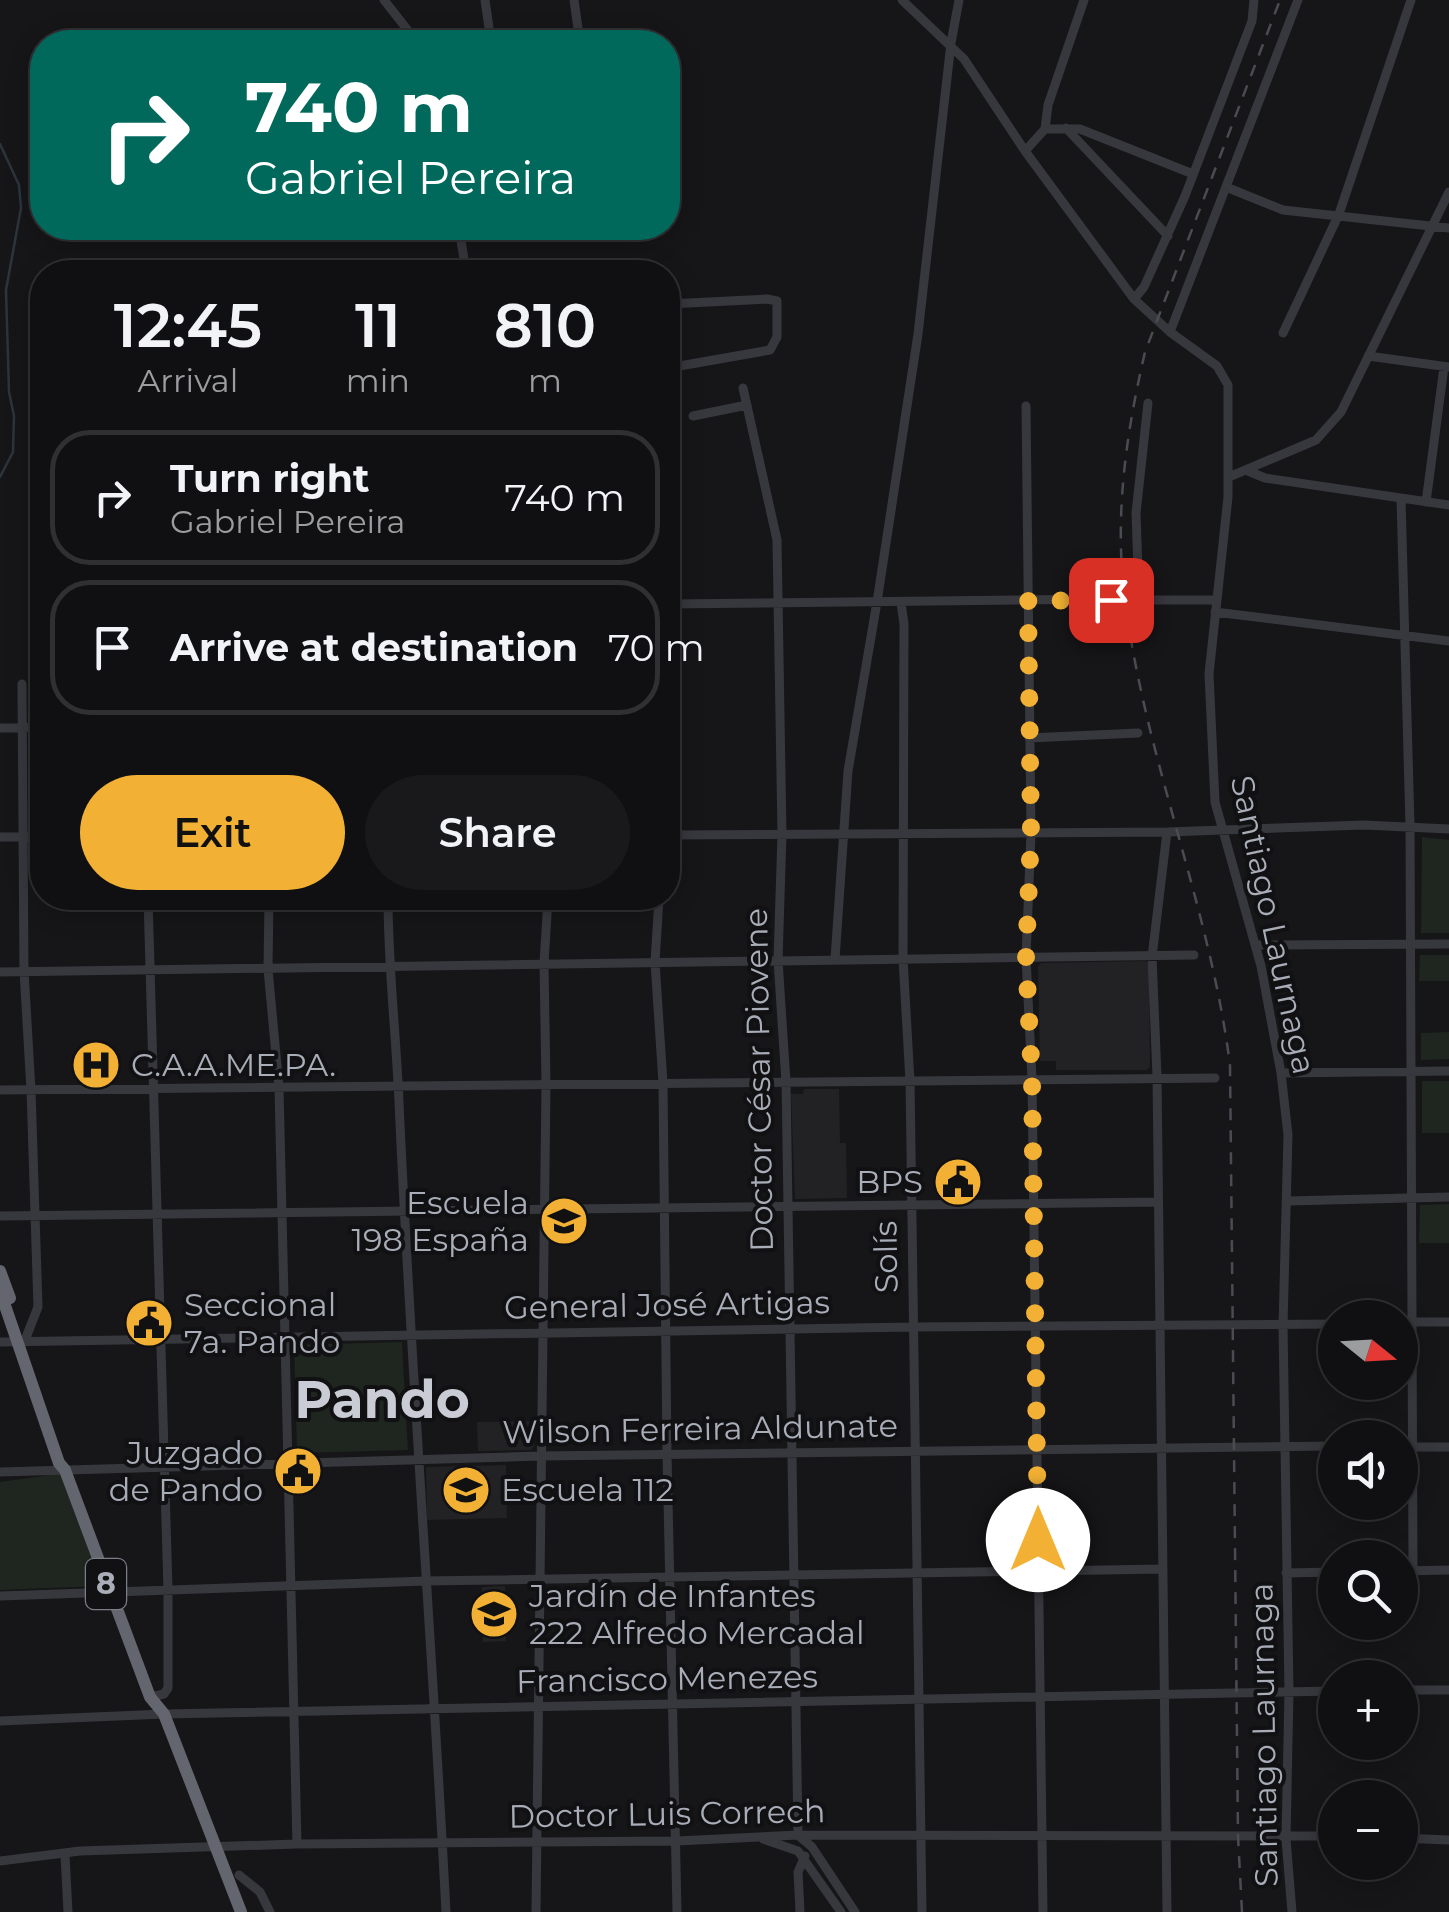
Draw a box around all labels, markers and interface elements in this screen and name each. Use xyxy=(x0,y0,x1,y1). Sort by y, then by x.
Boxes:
text: 740 m xyxy=(245,64,473,150)
icon: right xyxy=(80,70,210,200)
text: Gabriel Pereira xyxy=(245,150,576,205)
text: 12:45 xyxy=(114,289,262,362)
text: 11 xyxy=(355,289,401,362)
text: 810 xyxy=(494,289,596,362)
text: Arrival xyxy=(137,361,238,400)
text: min xyxy=(346,361,410,400)
text: m xyxy=(528,361,562,400)
text: Turn right xyxy=(170,455,369,502)
icon: right xyxy=(85,470,140,525)
text: 740 m xyxy=(505,474,625,521)
text: Gabriel Pereira xyxy=(170,502,406,541)
pin xyxy=(1069,558,1154,643)
icon: arrive xyxy=(1084,573,1139,628)
icon: arrive xyxy=(85,620,140,675)
text: Arrive at destination xyxy=(170,624,578,671)
text: 70 m xyxy=(608,624,705,671)
street label: Santiago Laurnaga xyxy=(1223,772,1324,1078)
button: Exit xyxy=(80,775,345,890)
button: Share xyxy=(365,775,630,890)
street label: Doctor César Piovene xyxy=(736,908,781,1252)
hospital icon: C.A.A.ME.PA. xyxy=(70,1039,122,1091)
place label: C.A.A.ME.PA. xyxy=(131,1045,336,1084)
public building icon: BPS xyxy=(932,1156,984,1208)
place label: BPS xyxy=(856,1162,923,1201)
place label: Escuela 198 España xyxy=(351,1183,529,1259)
school or university icon: Escuela 198 España xyxy=(538,1195,590,1247)
street label: Solís xyxy=(865,1220,906,1294)
street label: General José Artigas xyxy=(504,1282,830,1327)
place label: Seccional 7a. Pando xyxy=(184,1285,340,1361)
public building icon: Seccional 7a. Pando xyxy=(123,1297,175,1349)
north arrow xyxy=(1318,1300,1418,1400)
map controls xyxy=(1318,1300,1418,1880)
district label: Pando xyxy=(294,1368,470,1431)
street label: Wilson Ferreira Aldunate xyxy=(502,1406,898,1451)
button: sound xyxy=(1318,1420,1418,1520)
place label: Juzgado de Pando xyxy=(109,1433,263,1509)
public building icon: Juzgado de Pando xyxy=(272,1445,324,1497)
school or university icon: Escuela 112 xyxy=(440,1464,492,1516)
place label: Escuela 112 xyxy=(501,1470,674,1509)
position arrow xyxy=(986,1488,1090,1592)
button: search xyxy=(1318,1540,1418,1640)
road number: 8 xyxy=(86,1559,126,1609)
place label: Jardín de Infantes 222 Alfredo Mercadal xyxy=(528,1576,865,1652)
street label: Santiago Laurnaga xyxy=(1241,1583,1286,1887)
school or university icon: Jardín de Infantes 222 Alfredo Mercadal xyxy=(468,1588,520,1640)
street label: Francisco Menezes xyxy=(516,1656,818,1701)
button: + xyxy=(1318,1660,1418,1760)
button: − xyxy=(1318,1780,1418,1880)
street label: Doctor Luis Correch xyxy=(508,1791,826,1836)

